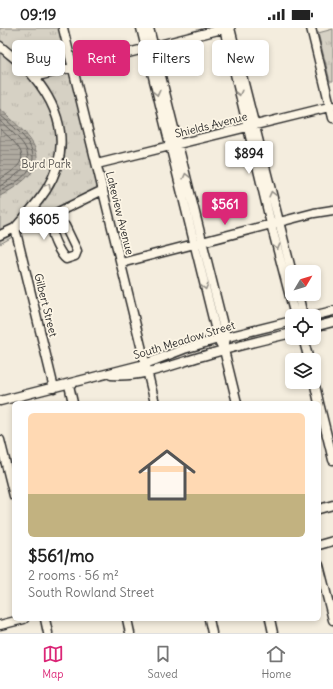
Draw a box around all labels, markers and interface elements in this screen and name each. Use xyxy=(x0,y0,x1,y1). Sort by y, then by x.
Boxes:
text: 09:19 xyxy=(20,5,56,24)
chip: Buy xyxy=(12,40,65,76)
chip: Rent xyxy=(73,40,130,76)
chip: Filters xyxy=(138,40,204,76)
chip: New xyxy=(212,40,269,76)
one-way arrow xyxy=(152,90,160,96)
one-way arrow xyxy=(235,90,243,96)
street label: Shields Avenue xyxy=(173,109,249,141)
pin: $894 xyxy=(225,141,273,175)
text: $894 xyxy=(234,145,264,162)
park label: Byrd Park xyxy=(21,157,71,171)
street label: Lakeview Avenue xyxy=(103,170,137,256)
one-way arrow xyxy=(182,173,190,179)
one-way arrow xyxy=(43,183,50,190)
one-way arrow xyxy=(269,191,277,197)
pin: $561 xyxy=(201,192,249,226)
text: $561 xyxy=(211,196,239,213)
pin: $605 xyxy=(20,207,68,241)
text: $605 xyxy=(29,211,59,228)
one-way arrow xyxy=(272,243,280,250)
north arrow xyxy=(285,265,321,301)
map controls xyxy=(285,265,321,389)
street label: Gilbert Street xyxy=(31,272,61,339)
one-way arrow xyxy=(200,283,209,290)
button: locate xyxy=(285,309,321,345)
street label: South Meadow Street xyxy=(131,318,237,362)
button: layers xyxy=(285,353,321,389)
icon: home xyxy=(131,439,203,511)
text: $561/mo xyxy=(28,545,94,567)
text: 2 rooms · 56 m² xyxy=(28,567,119,584)
text: South Rowland Street xyxy=(28,584,154,601)
tab: Map xyxy=(42,643,64,681)
tab: Saved xyxy=(148,643,178,681)
tab: Home xyxy=(261,643,291,681)

